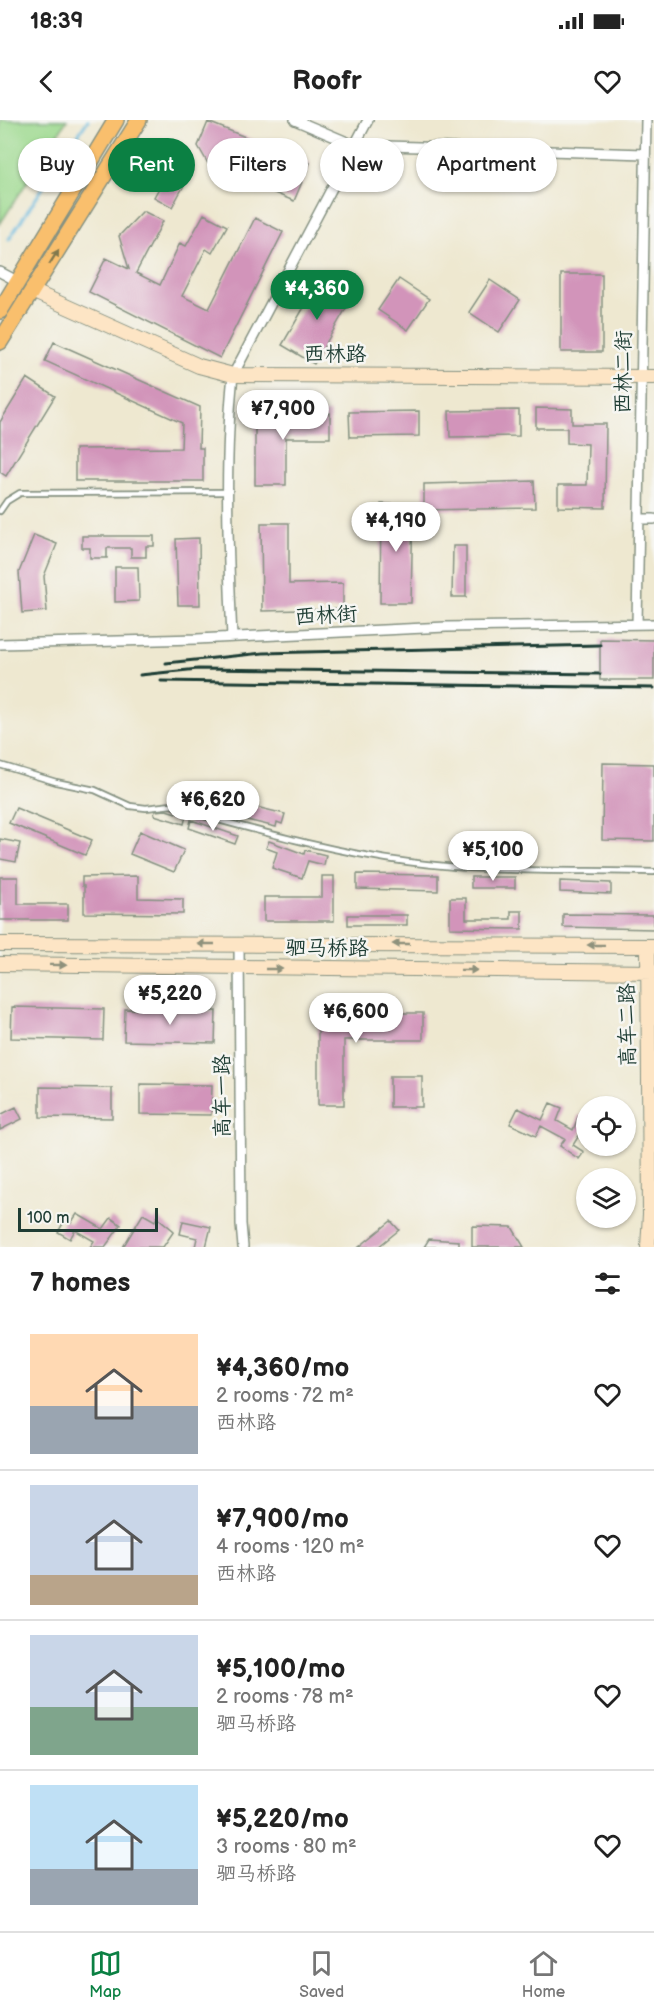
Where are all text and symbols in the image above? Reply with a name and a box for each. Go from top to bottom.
text: 18:39 [30,8,84,35]
icon: back [30,65,63,98]
text: Roofr [292,65,362,97]
icon: heart [591,65,624,98]
chip: Buy [18,138,96,192]
chip: Rent [108,138,195,192]
chip: Filters [207,138,308,192]
chip: New [320,138,404,192]
chip: Apartment [416,138,557,192]
one-way arrow [48,249,59,265]
pin: ¥4,360 [268,270,366,321]
text: ¥4,360 [285,277,349,301]
street label: 西林二街 [610,330,637,414]
street label: 西林路 [304,342,367,367]
pin: ¥7,900 [234,390,332,441]
text: ¥7,900 [251,397,315,421]
pin: ¥4,190 [347,502,445,553]
text: ¥4,190 [365,509,427,533]
street label: 西林街 [294,601,358,630]
pin: ¥6,620 [164,781,262,832]
text: ¥6,620 [180,788,246,812]
pin: ¥5,100 [444,831,542,882]
text: ¥5,100 [462,838,524,862]
street label: 驷马桥路 [285,936,369,961]
one-way arrow [196,939,215,949]
one-way arrow [391,939,410,949]
one-way arrow [586,940,605,950]
one-way arrow [49,961,68,970]
one-way arrow [265,964,284,974]
one-way arrow [460,965,479,975]
pin: ¥5,220 [121,975,219,1026]
text: ¥5,220 [138,982,202,1006]
street label: 高车二路 [614,983,641,1067]
pin: ¥6,600 [307,993,405,1044]
text: ¥6,600 [323,1000,389,1024]
street label: 高车一路 [210,1054,235,1138]
map controls [576,1096,636,1228]
button: locate [576,1096,636,1156]
button: layers [576,1168,636,1228]
scale bar [18,1205,158,1232]
text: 100 m [27,1209,70,1228]
icon: filters [591,1267,624,1300]
text: 7 homes [30,1268,130,1299]
text: ¥4,360/mo [216,1353,349,1384]
icon: home [78,1358,150,1430]
icon: heart [591,1378,624,1411]
text: 2 rooms · 72 m² [216,1384,354,1408]
text: 西林路 [216,1411,276,1435]
text: ¥7,900/mo [216,1504,349,1535]
icon: home [78,1509,150,1581]
icon: heart [591,1529,624,1562]
text: 4 rooms · 120 m² [216,1535,365,1559]
text: 西林路 [216,1562,276,1586]
text: ¥5,100/mo [216,1654,345,1685]
icon: home [78,1659,150,1731]
icon: heart [591,1679,624,1712]
text: 2 rooms · 78 m² [216,1685,354,1709]
text: 驷马桥路 [216,1712,296,1736]
text: ¥5,220/mo [216,1804,349,1835]
icon: home [78,1809,150,1881]
icon: heart [591,1829,624,1862]
text: 3 rooms · 80 m² [216,1835,357,1859]
text: 驷马桥路 [216,1862,296,1886]
tab: Map [89,1947,122,2002]
tab: Saved [299,1947,344,2002]
tab: Home [522,1947,565,2002]

